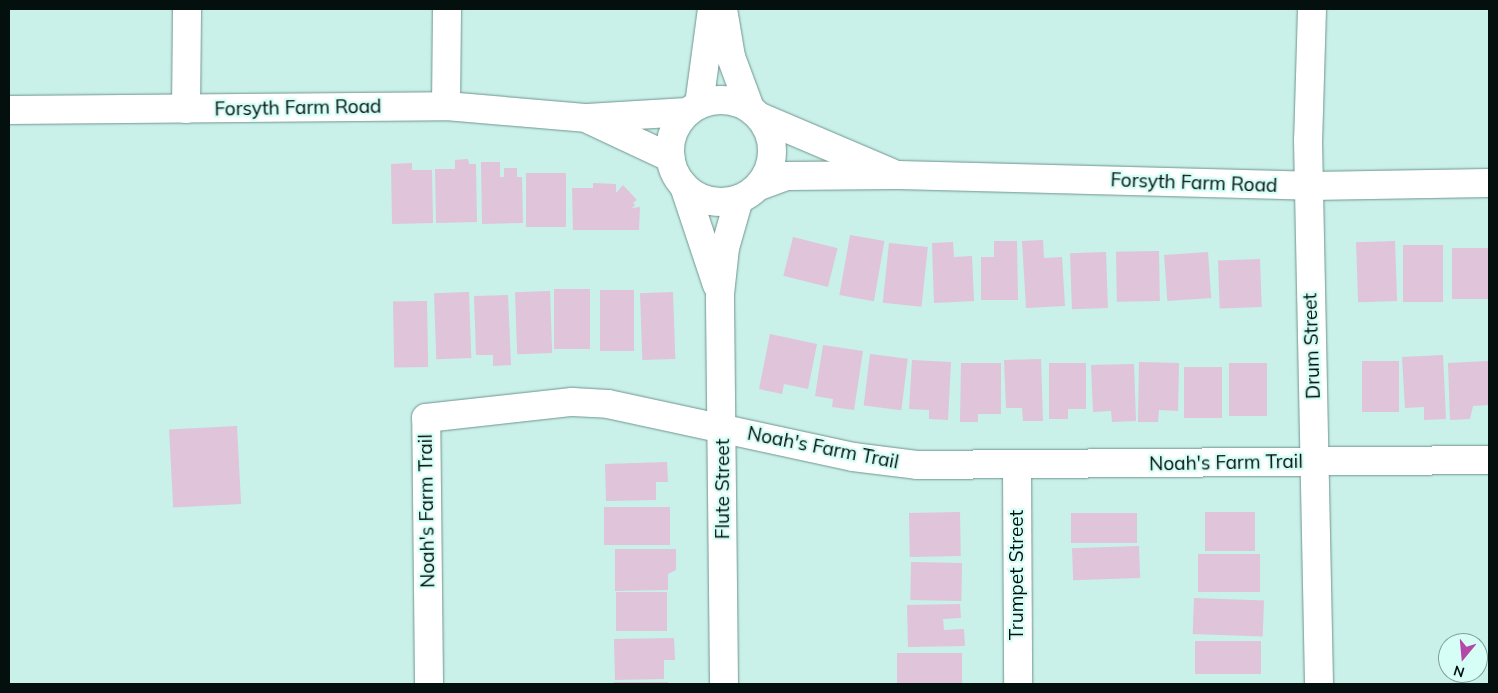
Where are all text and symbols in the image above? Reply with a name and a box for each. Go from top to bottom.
street label: Forsyth Farm Road [214,95,382,121]
street label: Forsyth Farm Road [1110,169,1278,197]
street label: Drum Street [1299,293,1325,399]
street label: Noah's Farm Trail [745,422,901,474]
street label: Noah's Farm Trail [414,434,440,588]
street label: Flute Street [712,439,734,539]
street label: Noah's Farm Trail [1149,450,1303,476]
street label: Trumpet Street [1006,510,1028,640]
north arrow [1438,633,1488,683]
text: N [1451,661,1467,682]

